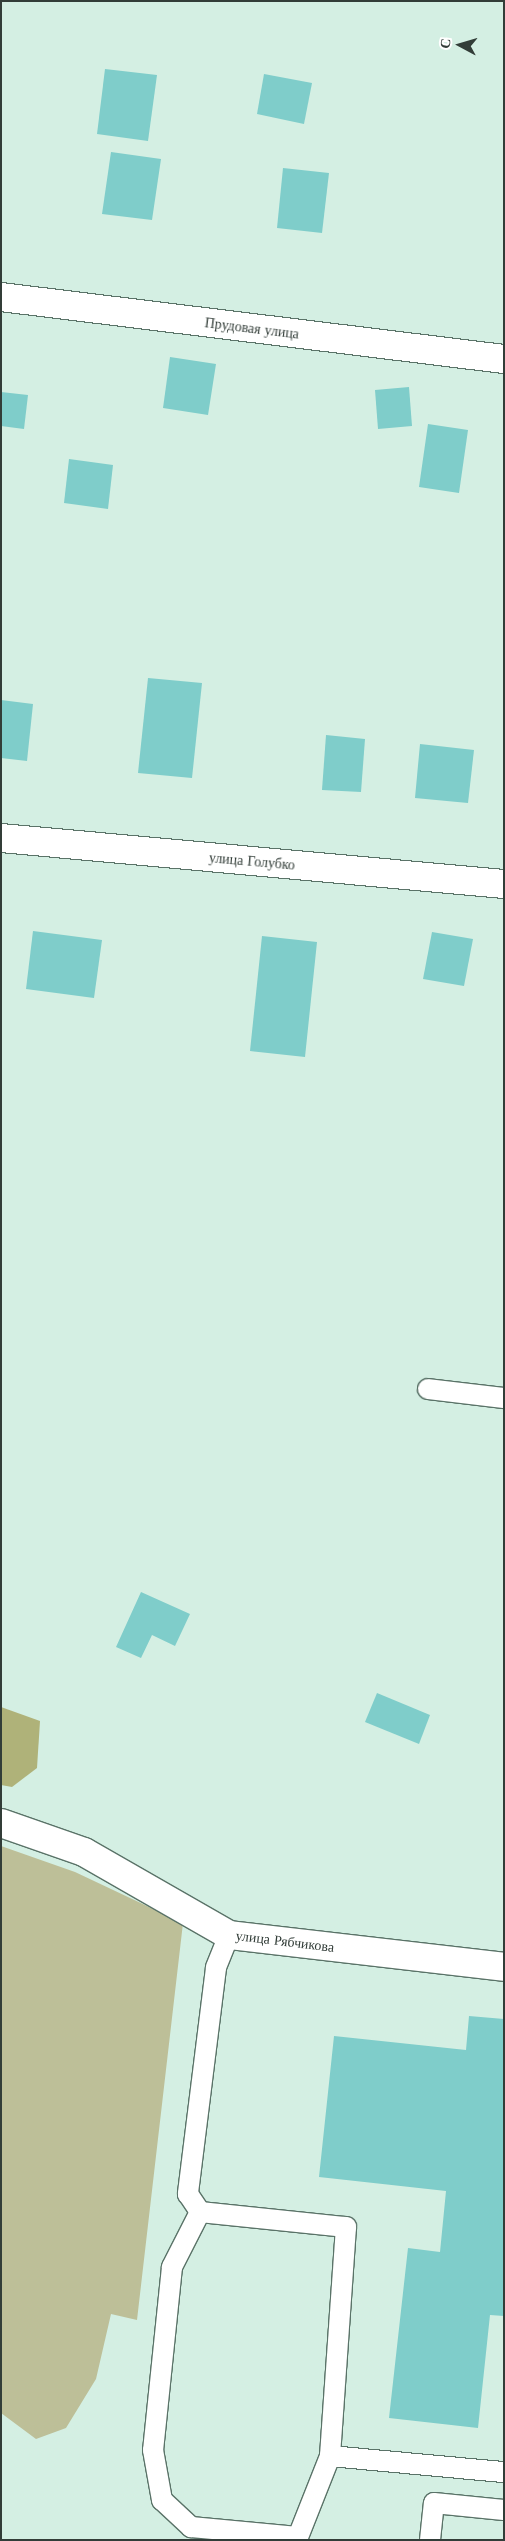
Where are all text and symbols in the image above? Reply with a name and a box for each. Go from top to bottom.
north arrow [435,20,485,70]
text: С [436,37,455,49]
street label: Прудовая улица [204,314,300,342]
street label: улица Голубко [208,849,296,873]
street label: улица Рябчикова [235,1927,335,1955]

